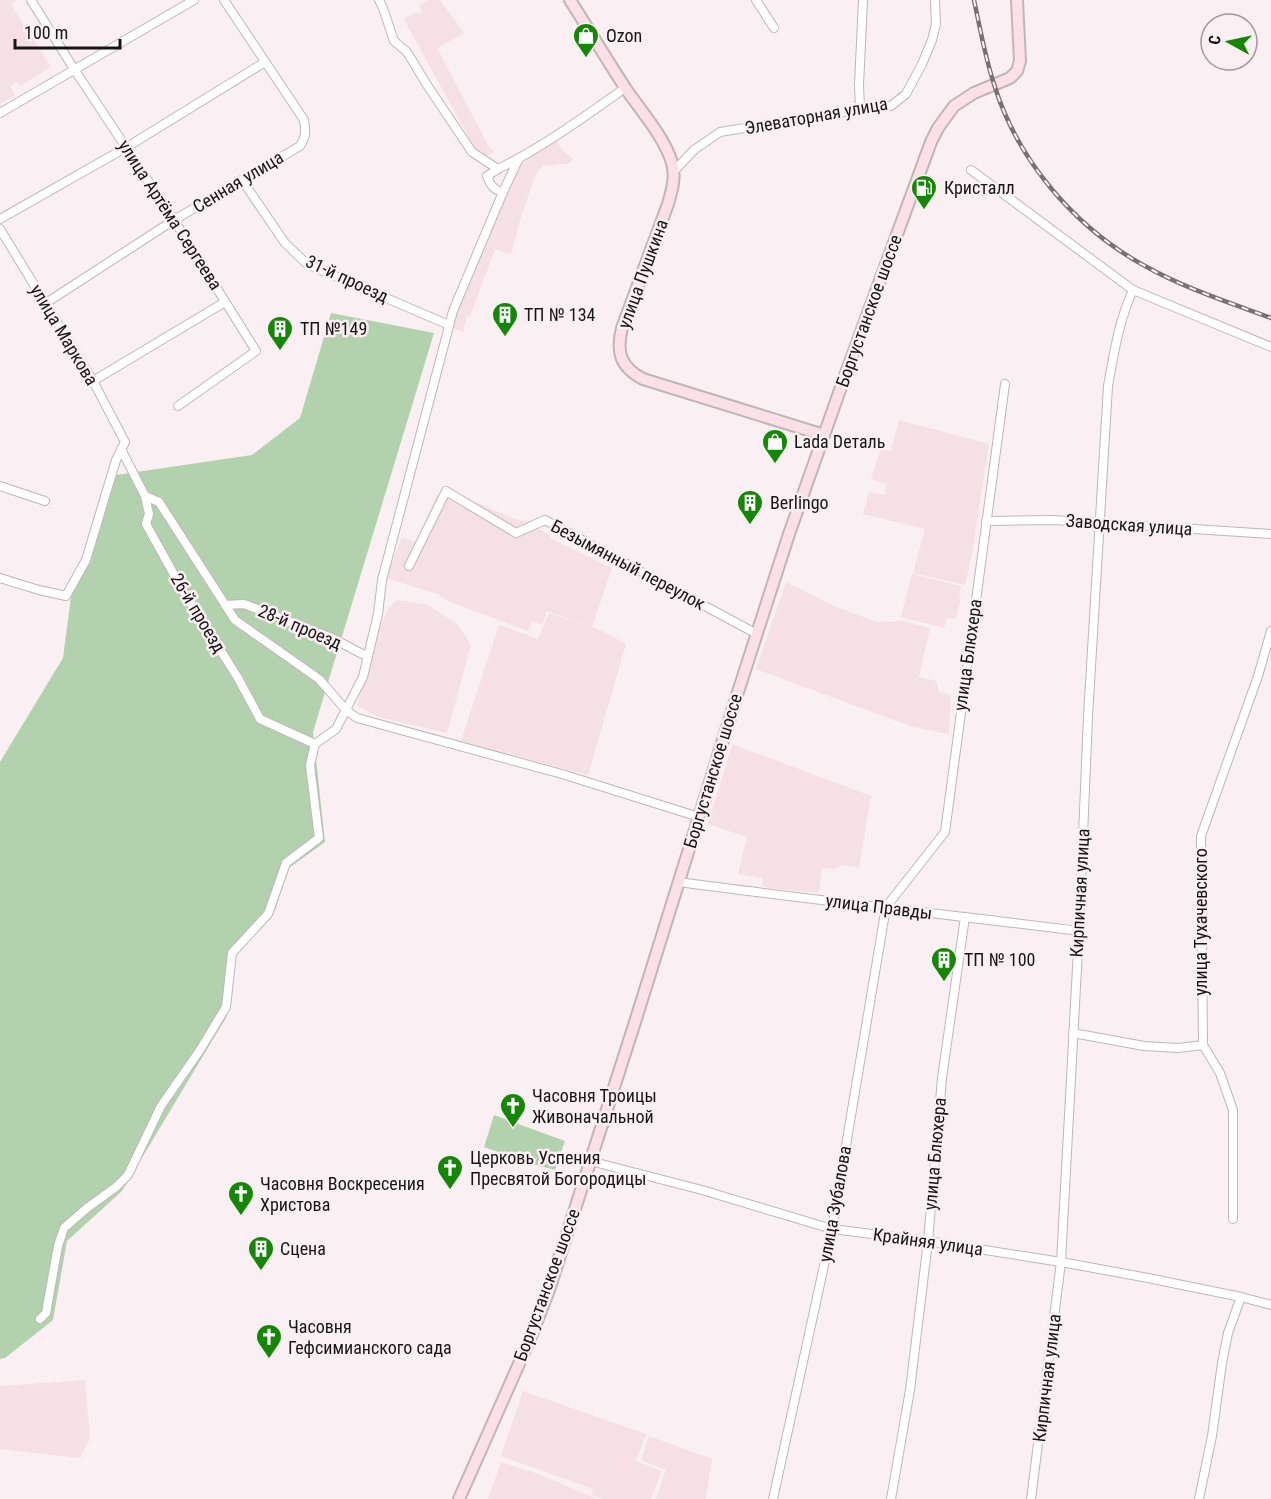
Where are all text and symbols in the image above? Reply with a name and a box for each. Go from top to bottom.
scale bar [15,12,120,50]
north arrow [1199,12,1259,72]
shop icon: Ozon [571,21,601,59]
text: 100 m [24,22,68,43]
place label: Ozon [606,25,642,46]
text: С [1205,34,1225,46]
street label: Элеваторная улица [743,93,889,138]
street label: улица Артёма Сергеева [114,136,227,294]
street label: Сенная улица [189,146,287,217]
fuel station icon: Кристалл [909,173,939,211]
place label: Кристалл [944,177,1015,198]
street label: улица Пушкина [613,216,672,331]
street label: Боргустанское шоссе [831,232,906,390]
street label: 31-й проезд [303,250,392,307]
street label: улица Маркова [26,280,103,389]
building icon: ТП № 134 [490,300,520,338]
place label: ТП № 134 [524,304,596,325]
building icon: ТП №149 [265,314,295,352]
place label: ТП №149 [300,318,367,339]
shop icon: Lada Dеталь [760,427,790,465]
place label: Lada Dеталь [794,431,885,452]
building icon: Berlingo [735,488,765,526]
place label: Berlingo [770,492,829,513]
street label: Заводская улица [1065,510,1193,539]
street label: Безымянный переулок [548,515,709,614]
street label: 26-й проезд [167,569,230,656]
street label: улица Блюхера [949,598,986,712]
street label: 28-й проезд [255,600,345,654]
street label: Боргустанское шоссе [679,691,746,851]
street label: Кирпичная улица [1066,828,1093,958]
street label: улица Тухачевского [1190,848,1211,996]
street label: улица Правды [825,890,934,923]
building icon: ТП № 100 [929,945,959,983]
place label: ТП № 100 [964,949,1035,970]
place label: Часовня Троицы Живоначальной [532,1085,657,1127]
church icon: Часовня Троицы Живоначальной [498,1091,528,1129]
street label: улица Блюхера [919,1097,950,1211]
street label: улица Зубалова [814,1144,855,1264]
place label: Церковь Успения Пресвятой Богородицы [470,1147,646,1189]
church icon: Церковь Успения Пресвятой Богородицы [435,1153,465,1191]
place label: Часовня Воскресения Христова [260,1173,425,1215]
church icon: Часовня Воскресения Христова [226,1179,256,1217]
street label: Боргустанское шоссе [509,1206,584,1364]
street label: Крайняя улица [872,1223,984,1260]
building icon: Сцена [246,1234,276,1272]
place label: Сцена [280,1238,326,1259]
street label: Кирпичная улица [1028,1313,1065,1443]
place label: Часовня Гефсимианского сада [288,1316,452,1358]
church icon: Часовня Гефсимианского сада [254,1322,284,1360]

